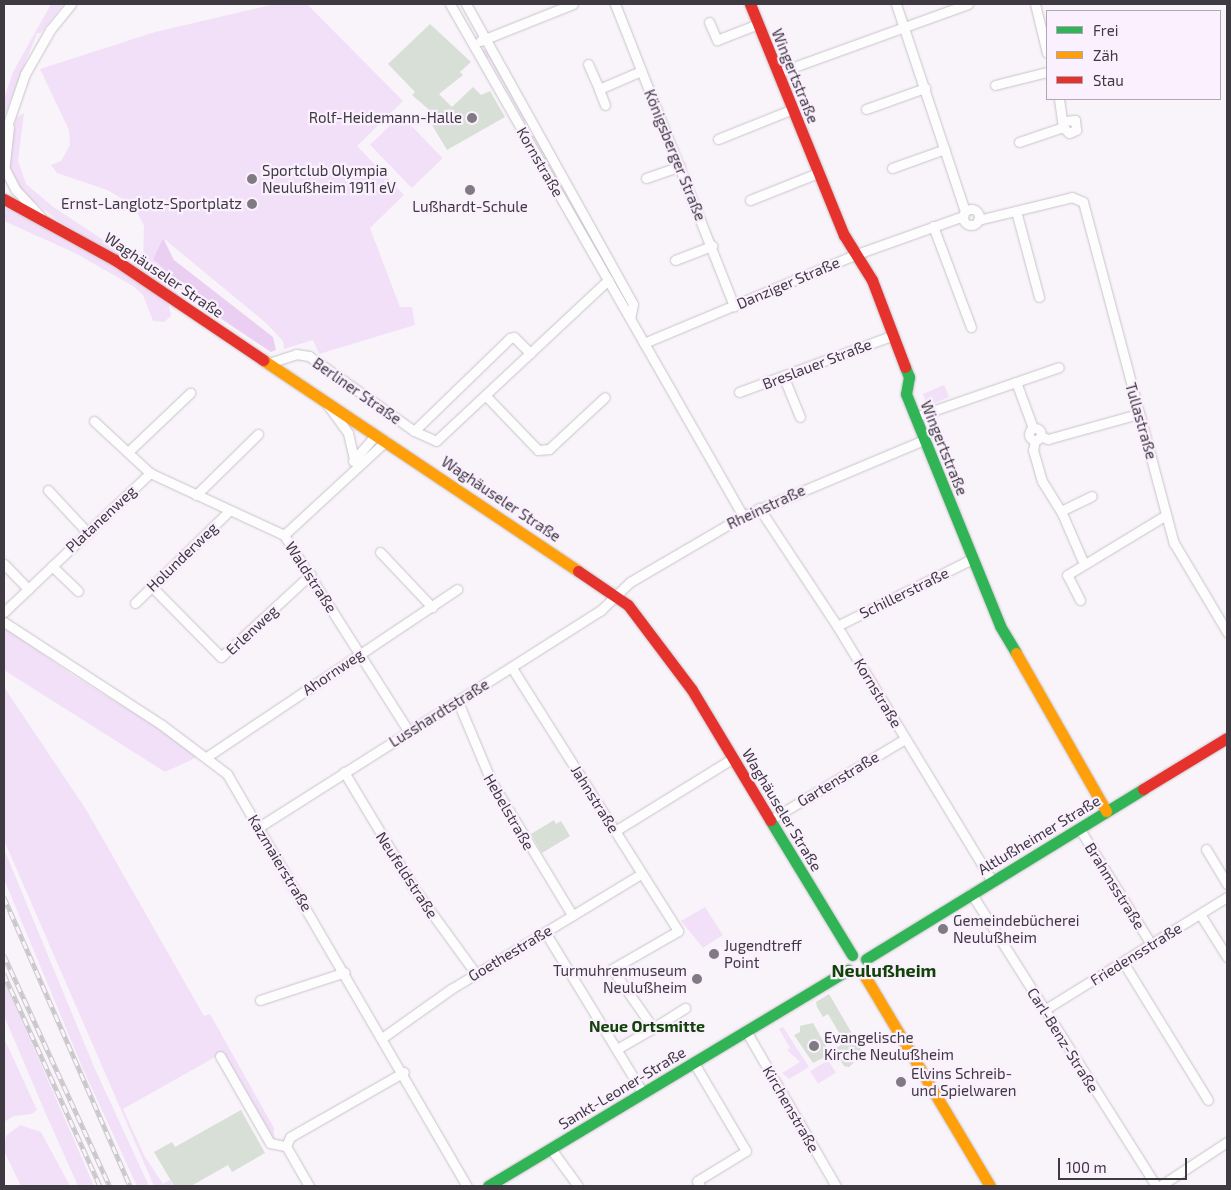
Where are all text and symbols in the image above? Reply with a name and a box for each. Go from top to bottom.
legend [1046,10,1221,100]
text: Frei [1093,21,1118,39]
street label: Wingertstraße [768,26,822,126]
text: Zäh [1093,46,1118,64]
text: Stau [1093,71,1124,89]
street label: Königsberger Straße [640,87,710,223]
place label: Rolf-Heidemann-Halle [309,109,462,127]
marker: Rolf-Heidemann-Halle [466,112,478,124]
street label: Kornstraße [513,124,567,200]
place label: Sportclub Olympia Neulußheim 1911 eV [262,161,396,196]
marker: Sportclub Olympia Neulußheim 1911 eV [246,173,258,185]
marker: Lußhardt-Schule [464,184,476,196]
place label: Ernst-Langlotz-Sportplatz [61,195,242,213]
marker: Ernst-Langlotz-Sportplatz [246,198,258,210]
place label: Lußhardt-Schule [412,198,528,216]
street label: Waghäuseler Straße [101,228,227,322]
street label: Danziger Straße [734,253,842,313]
street label: Breslauer Straße [760,335,874,393]
street label: Berliner Straße [309,354,405,428]
street label: Tullastraße [1121,381,1161,461]
street label: Wingertstraße [917,398,971,498]
street label: Waghäuseler Straße [438,452,564,546]
street label: Rheinstraße [724,481,808,533]
street label: Platanenweg [62,482,140,556]
street label: Holunderweg [143,519,221,595]
street label: Waldstraße [281,538,341,616]
street label: Schillerstraße [856,564,952,622]
street label: Erlenweg [222,601,282,659]
street label: Ahornweg [299,645,367,699]
street label: Kornstraße [850,655,906,731]
street label: Lusshardtstraße [386,675,492,751]
street label: Waghäuseler Straße [738,745,826,875]
street label: Gartenstraße [794,748,882,810]
street label: Jahnstraße [567,762,623,836]
street label: Hebelstraße [480,771,538,853]
street label: Altlußheimer Straße [974,791,1104,879]
street label: Kazmaierstraße [244,811,316,915]
street label: Neufeldstraße [372,828,442,922]
street label: Brahmsstraße [1081,839,1149,933]
place label: Gemeindebücherei Neulußheim [953,911,1080,946]
street label: Friedensstraße [1087,919,1185,989]
street label: Goethestraße [465,921,555,985]
marker: Gemeindebücherei Neulußheim [937,923,949,935]
place label: Jugendtreff Point [724,936,802,971]
marker: Jugendtreff Point [708,948,720,960]
district label: Neulußheim [832,959,936,981]
place label: Turmuhrenmuseum Neulußheim [553,961,687,996]
marker: Turmuhrenmuseum Neulußheim [691,973,703,985]
street label: Carl-Benz-Straße [1024,984,1102,1096]
district label: Neue Ortsmitte [589,1016,705,1036]
place label: Evangelische Kirche Neulußheim [824,1028,954,1063]
marker: Evangelische Kirche Neulußheim [808,1040,820,1052]
street label: Sankt-Leoner-Straße [555,1043,689,1133]
street label: Kirchenstraße [759,1063,823,1155]
place label: Elvins Schreib- und Spielwaren [911,1064,1016,1099]
marker: Elvins Schreib- und Spielwaren [895,1076,907,1088]
scale bar [1061,1148,1190,1180]
text: 100 m [1066,1158,1107,1176]

